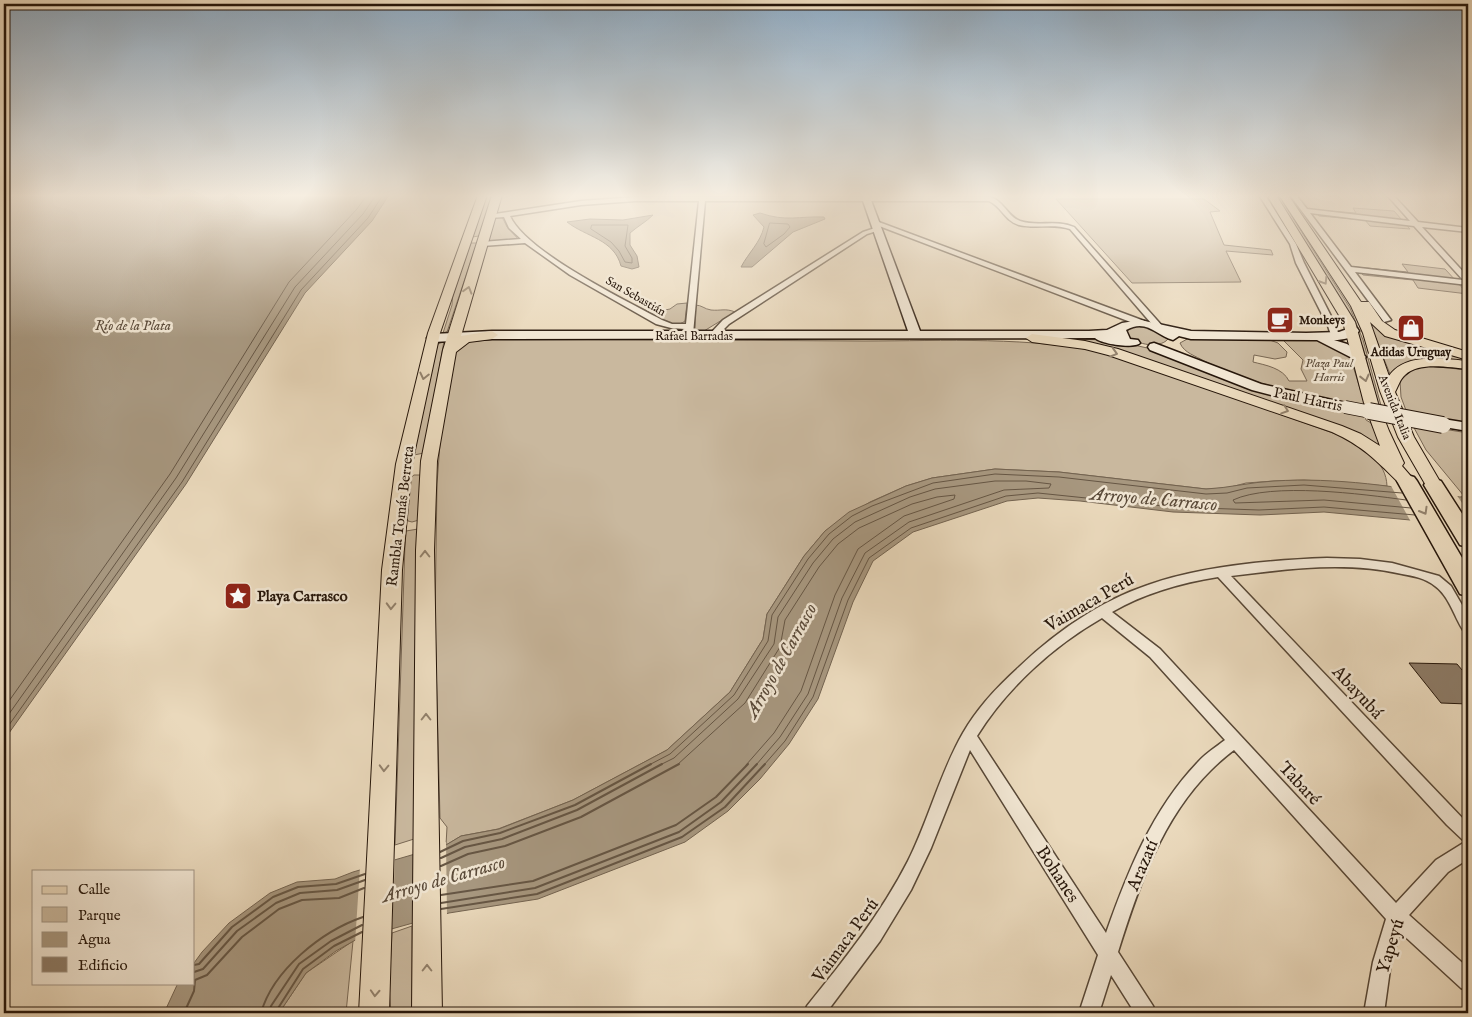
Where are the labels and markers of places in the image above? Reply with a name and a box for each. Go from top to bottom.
cafe icon: Monkeys [1265,305,1295,335]
place label: Monkeys [1299,313,1346,329]
shop icon: Adidas Uruguay [1396,313,1426,343]
place label: Adidas Uruguay [1370,345,1452,361]
place icon: Playa Carrasco [223,581,253,611]
place label: Playa Carrasco [257,587,348,606]

